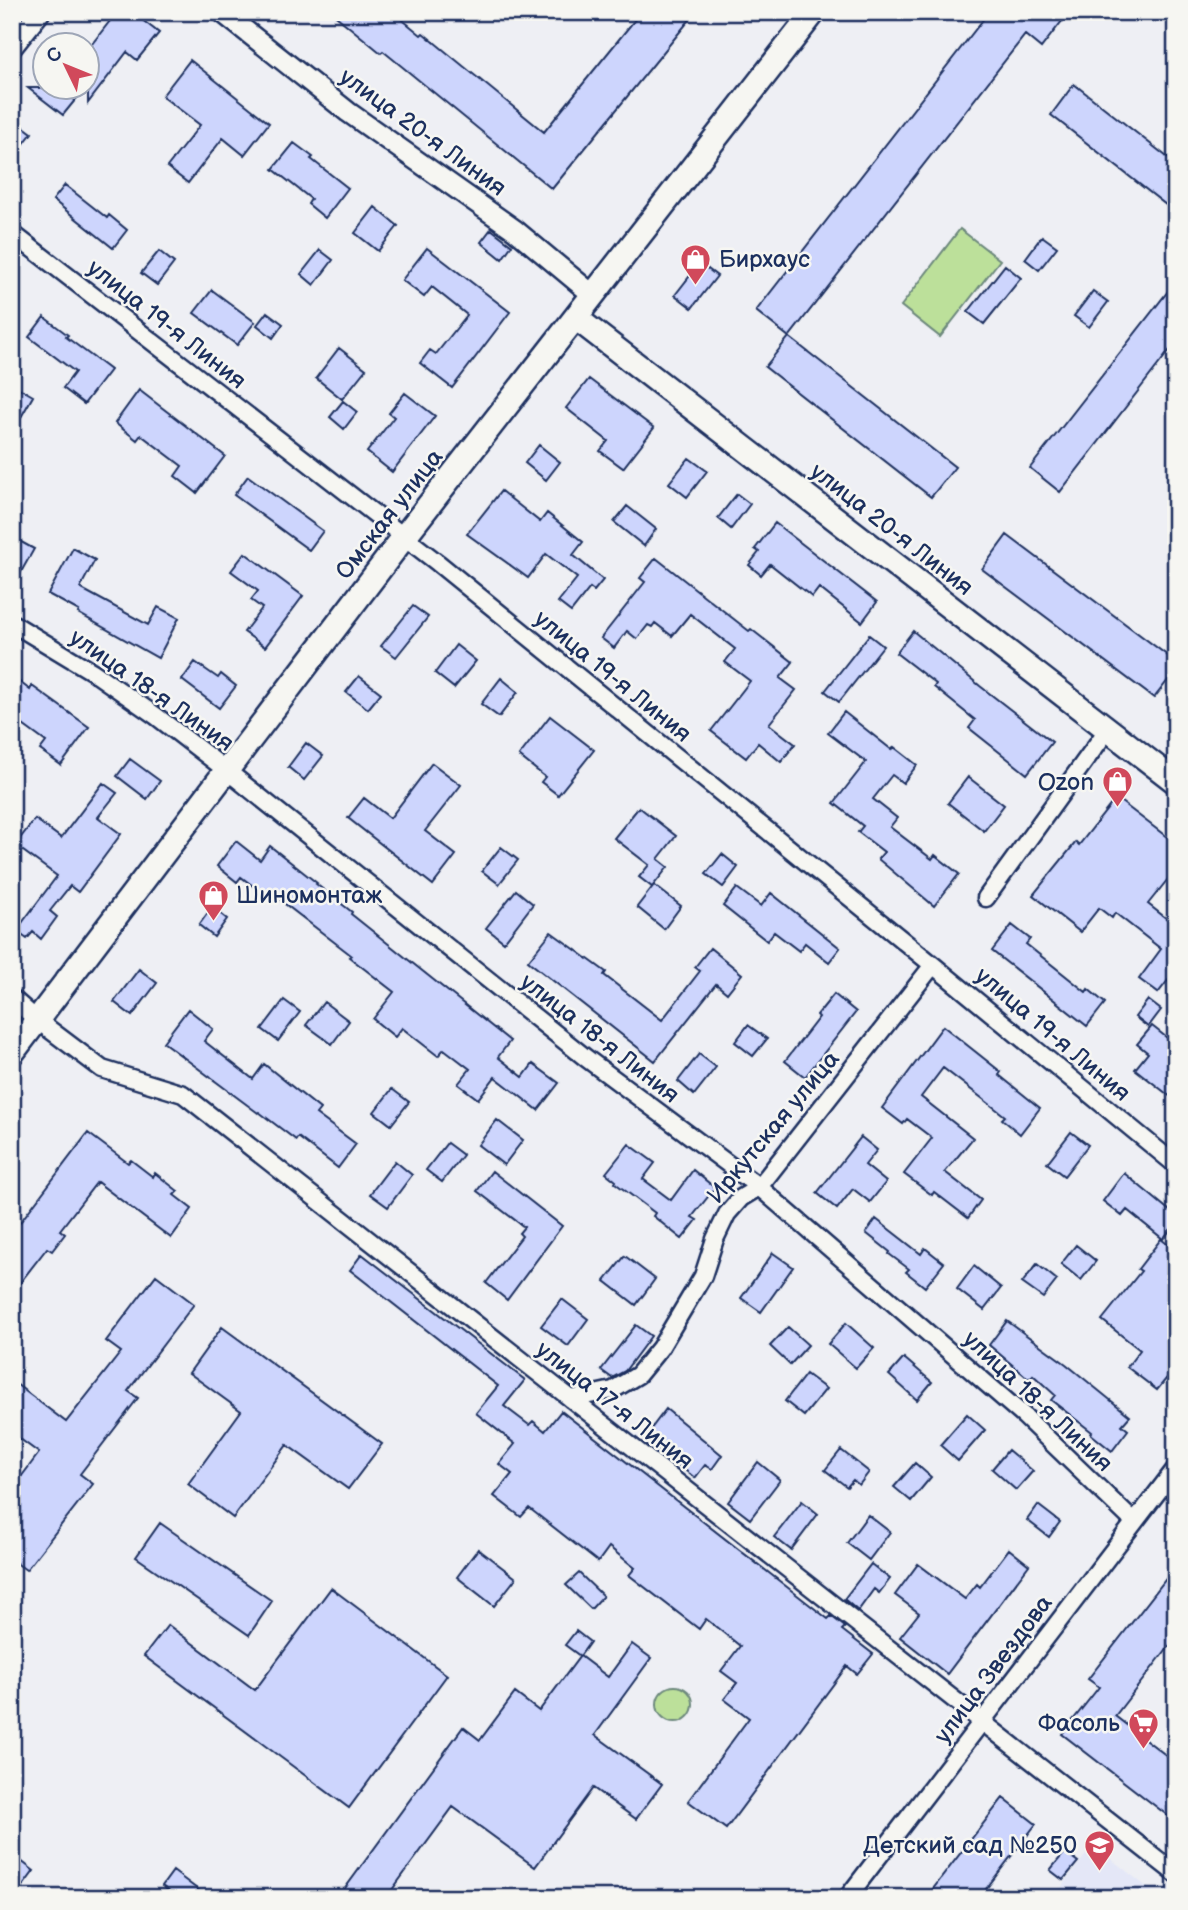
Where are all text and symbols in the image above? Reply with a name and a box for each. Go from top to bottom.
north arrow [32,32,102,102]
text: С [42,43,68,68]
street label: улица 20-я Линия [334,62,512,203]
shop icon: Бирхаус [679,242,713,286]
place label: Бирхаус [719,245,810,274]
street label: улица 19-я Линия [81,253,252,395]
street label: Омская улица [329,443,449,585]
street label: улица 20-я Линия [804,457,979,602]
street label: улица 19-я Линия [528,604,697,749]
street label: улица 18-я Линия [64,623,239,758]
shop icon: Ozon [1100,765,1134,809]
place label: Ozon [1038,768,1094,797]
shop icon: Шиномонтаж [196,878,230,922]
place label: Шиномонтаж [236,881,383,910]
street label: улица 19-я Линия [969,961,1136,1108]
street label: улица 18-я Линия [514,967,685,1109]
street label: Иркутская улица [701,1045,846,1210]
street label: улица 18-я Линия [957,1325,1118,1478]
street label: улица 17-я Линия [530,1335,699,1476]
street label: улица Звездова [928,1589,1059,1749]
supermarket icon: Фасоль [1126,1706,1160,1750]
place label: Фасоль [1038,1709,1120,1738]
school or university icon: Детский сад №250 [1083,1828,1117,1872]
place label: Детский сад №250 [863,1831,1077,1860]

